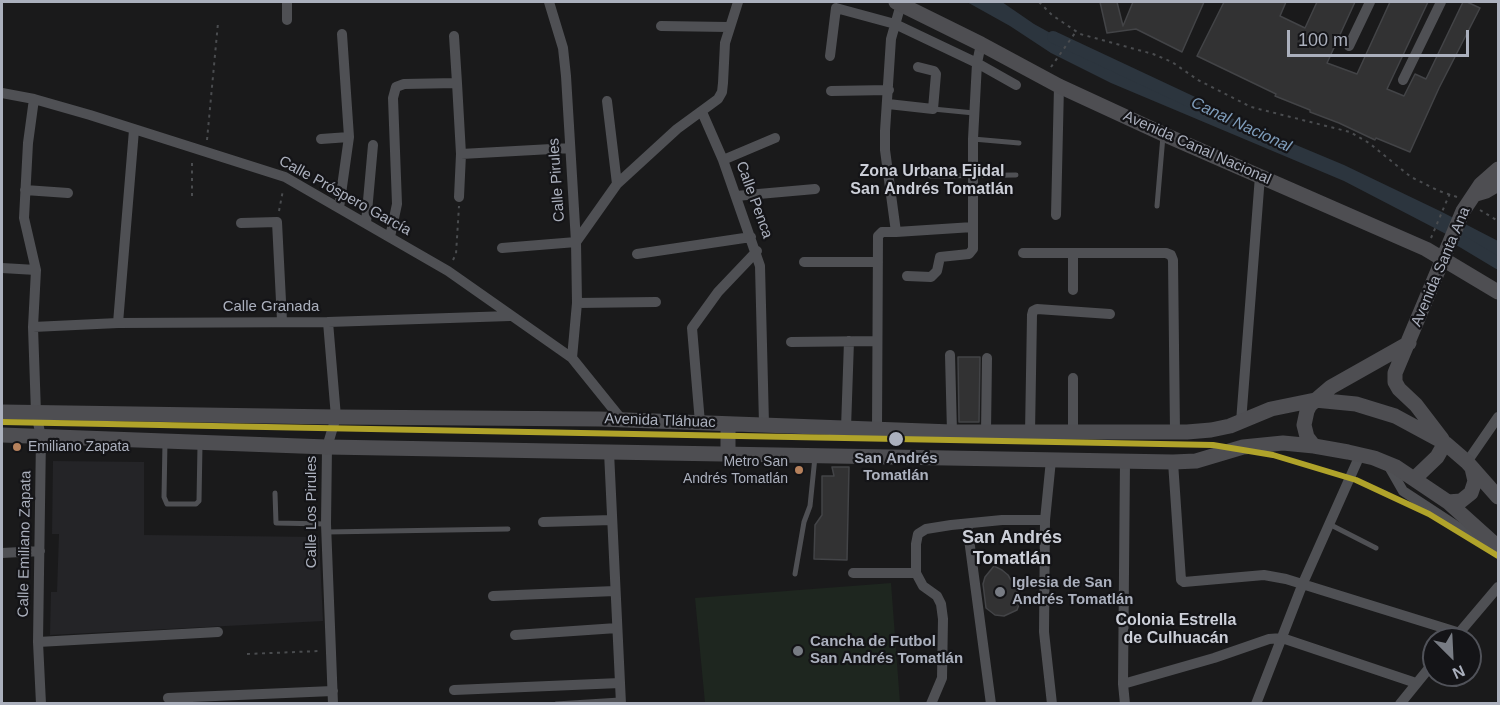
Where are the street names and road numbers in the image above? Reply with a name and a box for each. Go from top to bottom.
street label: Avenida Canal Nacional [1120,107,1274,189]
street label: Calle Pirules [545,137,569,223]
street label: Calle Próspero García [276,152,414,240]
street label: Calle Penca [732,159,776,241]
street label: Avenida Santa Ana [1408,204,1474,330]
street label: Calle Granada [223,298,319,316]
street label: Avenida Tláhuac [604,410,716,432]
street label: Calle Los Pirules [303,456,321,568]
street label: Calle Emiliano Zapata [15,470,35,618]

